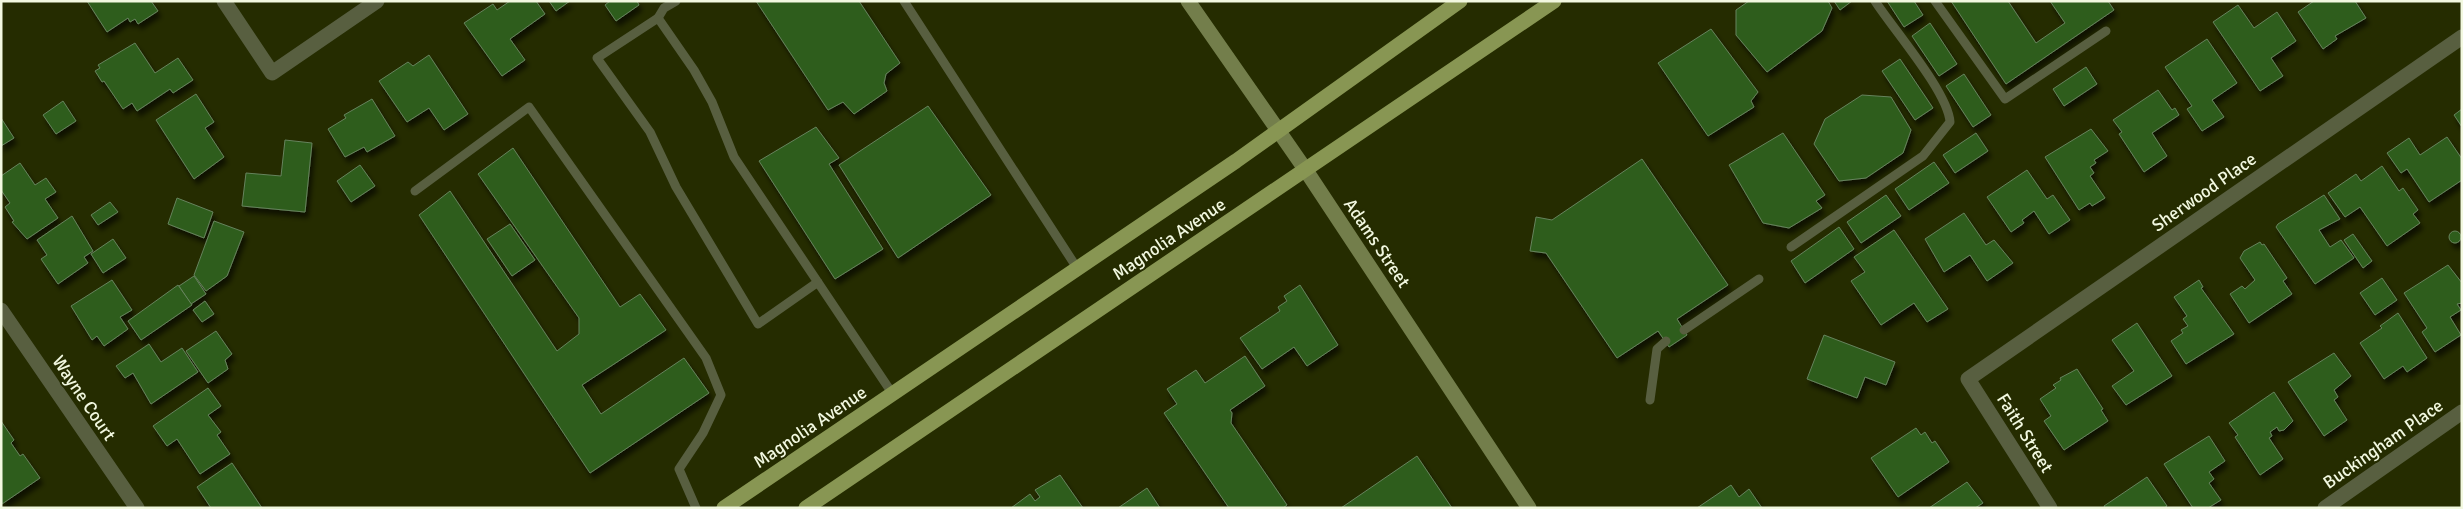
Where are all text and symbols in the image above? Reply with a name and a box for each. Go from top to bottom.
street label: Sherwood Place [2147,148,2261,236]
street label: Magnolia Avenue [1108,193,1230,285]
street label: Adams Street [1339,194,1415,292]
street label: Wayne Court [47,351,121,445]
street label: Magnolia Avenue [749,381,871,473]
street label: Faith Street [1992,389,2058,477]
street label: Buckingham Place [2319,394,2447,494]

